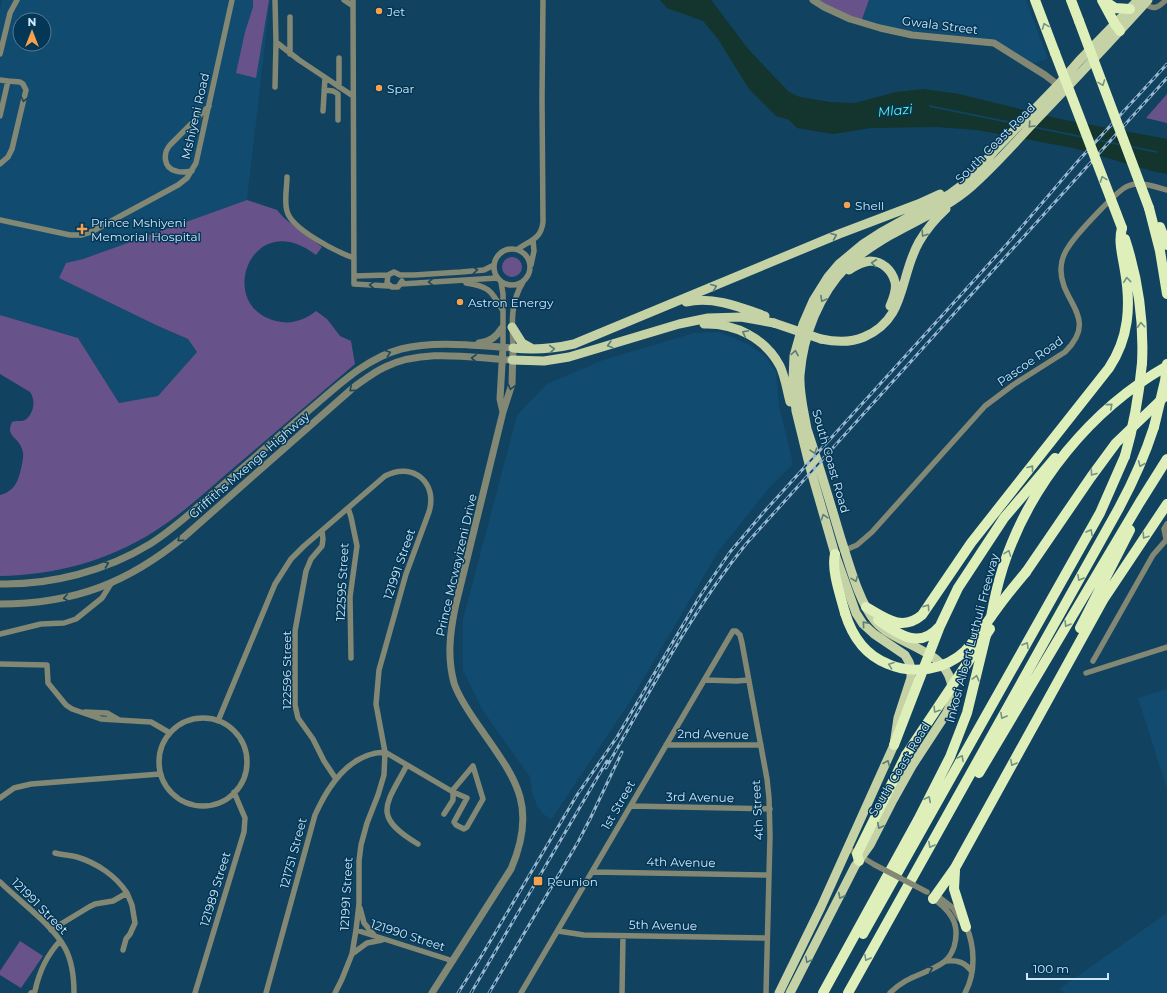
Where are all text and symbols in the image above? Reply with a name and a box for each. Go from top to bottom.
place label: Jet [386,4,405,19]
marker: Jet [374,6,384,16]
north arrow [12,12,52,52]
street label: Gwala Street [901,13,979,37]
text: N [28,15,36,29]
one-way arrow [1041,23,1049,30]
street label: Mshiyeni Road [178,71,212,161]
one-way arrow [1097,80,1105,87]
place label: Spar [387,81,415,96]
marker: Spar [374,83,384,93]
one-way arrow [20,96,28,102]
water label: Mlazi [877,100,914,120]
street label: South Coast Road [952,100,1038,186]
one-way arrow [1028,120,1036,128]
one-way arrow [1100,175,1108,182]
place label: Shell [855,198,884,213]
marker: Shell [842,200,852,210]
place label: Prince Mshiyeni Memorial Hospital [91,215,201,244]
marker: Prince Mshiyeni Memorial Hospital [76,223,88,235]
one-way arrow [921,230,929,237]
one-way arrow [831,233,838,241]
one-way arrow [871,259,877,268]
one-way arrow [472,266,478,275]
one-way arrow [1122,277,1131,283]
one-way arrow [428,278,434,287]
one-way arrow [369,281,375,289]
one-way arrow [711,283,718,291]
place label: Astron Energy [468,295,554,310]
one-way arrow [821,295,828,302]
marker: Astron Energy [455,297,465,307]
one-way arrow [1137,322,1146,328]
one-way arrow [742,330,750,338]
street label: Pascoe Road [994,333,1066,389]
one-way arrow [607,340,614,349]
one-way arrow [549,344,555,353]
one-way arrow [385,350,392,358]
one-way arrow [790,350,799,357]
one-way arrow [471,353,477,362]
one-way arrow [507,383,516,390]
one-way arrow [349,385,357,392]
one-way arrow [1105,404,1112,411]
street label: South Coast Road [809,407,853,515]
street label: Griffiths Mxenge Highway [186,408,313,522]
one-way arrow [809,448,818,455]
one-way arrow [1137,460,1145,467]
one-way arrow [1026,465,1033,472]
one-way arrow [1091,469,1098,476]
street label: Prince Mcwayizeni Drive [432,492,480,638]
one-way arrow [820,513,829,520]
street label: 121991 Street [380,527,418,601]
one-way arrow [1085,528,1092,536]
one-way arrow [1143,532,1150,539]
one-way arrow [178,535,185,542]
street label: 122595 Street [332,542,352,621]
one-way arrow [1004,549,1012,556]
street label: Inkosi Albert Luthuli Freeway [942,551,1002,724]
one-way arrow [103,561,110,569]
one-way arrow [1077,574,1084,581]
one-way arrow [850,576,858,583]
one-way arrow [63,593,69,601]
one-way arrow [922,605,929,612]
one-way arrow [1065,620,1072,627]
one-way arrow [862,622,869,629]
street label: 122596 Street [279,630,294,709]
one-way arrow [1021,642,1028,649]
one-way arrow [888,662,895,670]
one-way arrow [971,675,980,682]
one-way arrow [934,705,941,712]
one-way arrow [1000,712,1007,719]
street label: South Coast Road [865,719,933,819]
street label: 2nd Avenue [677,726,749,742]
one-way arrow [957,755,964,762]
one-way arrow [1010,759,1017,766]
one-way arrow [882,760,890,767]
street label: 1st Street [598,778,638,832]
street label: 4th Street [748,779,766,841]
street label: 3rd Avenue [666,789,734,805]
one-way arrow [924,796,931,803]
street label: 121751 Street [276,816,310,890]
one-way arrow [877,821,884,829]
one-way arrow [929,841,936,848]
street label: 121989 Street [197,850,233,928]
street label: 4th Avenue [646,854,716,870]
street label: 121991 Street [337,857,355,931]
place label: Reunion [547,874,598,889]
street label: 121991 Street [9,875,72,938]
marker: Reunion [532,875,544,887]
one-way arrow [838,892,845,899]
street label: 121990 Street [369,916,447,954]
street label: 5th Avenue [629,917,697,933]
one-way arrow [865,954,872,961]
scale bar [1027,955,1108,981]
one-way arrow [805,956,812,964]
text: 100 m [1033,961,1069,976]
one-way arrow [925,966,933,974]

